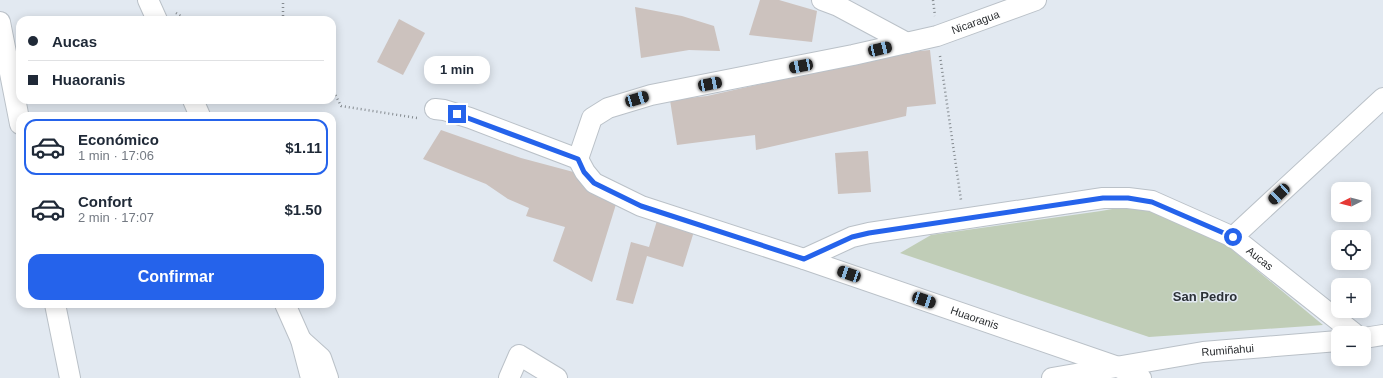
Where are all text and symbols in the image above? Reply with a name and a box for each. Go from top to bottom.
street label: Nicaragua [950,8,1002,36]
text: Aucas [52,33,97,50]
car [867,40,893,58]
callout: 1 min [424,56,490,84]
car [788,58,814,74]
text: 1 min [440,62,474,77]
text: Huaoranis [52,71,125,88]
car [697,76,723,92]
car [624,90,650,108]
route end [448,105,466,123]
icon: car [30,129,66,165]
text: Económico [78,131,159,148]
text: $1.11 [285,139,322,156]
text: 1 min · 17:06 [78,148,154,163]
car [1266,181,1292,207]
north arrow [1331,182,1371,222]
map controls [1331,182,1371,366]
icon: car [30,191,66,227]
text: Confort [78,193,132,210]
text: $1.50 [284,201,322,218]
text: 2 min · 17:07 [78,210,154,225]
route start [1224,228,1242,246]
button: locate [1331,230,1371,270]
street label: Aucas [1244,244,1276,273]
button: Confirmar [28,254,324,300]
car [836,264,862,284]
button: + [1331,278,1371,318]
district label: San Pedro [1173,289,1237,304]
car [911,290,937,310]
street label: Huaoranis [949,304,1001,332]
button: − [1331,326,1371,366]
street label: Rumiñahui [1201,342,1254,358]

